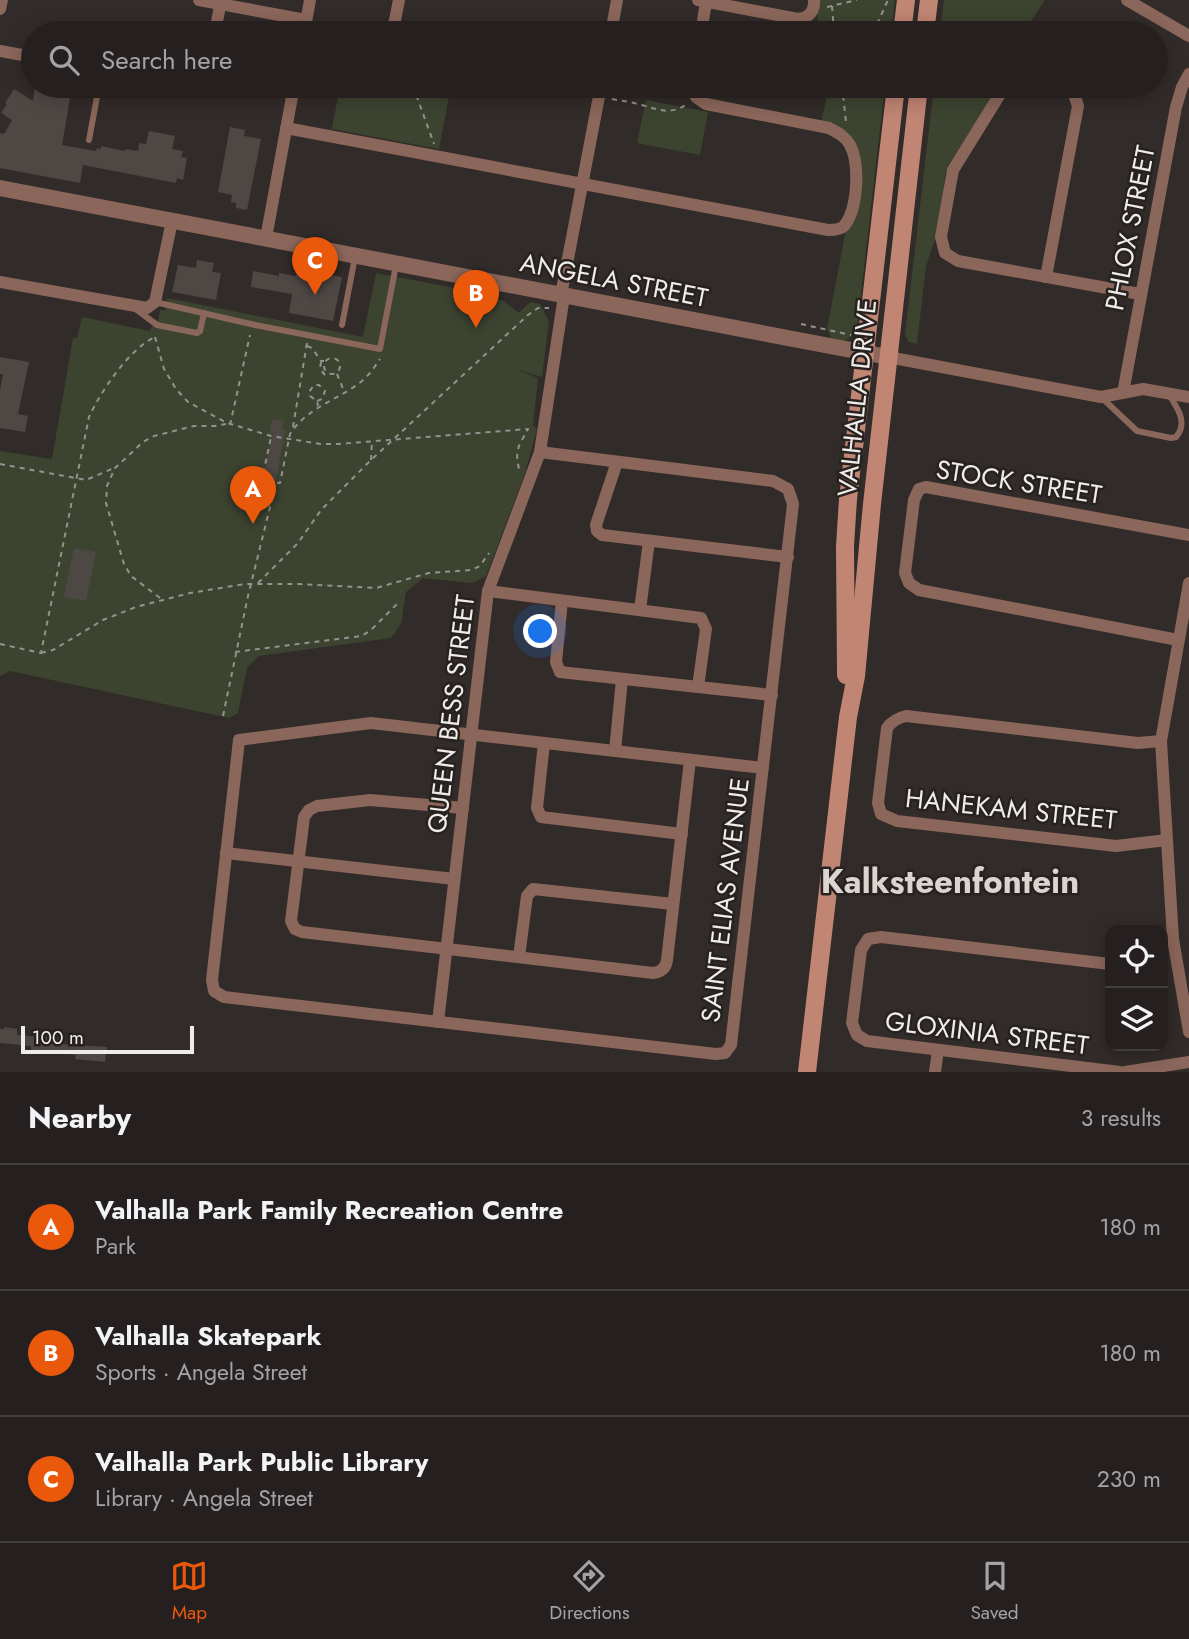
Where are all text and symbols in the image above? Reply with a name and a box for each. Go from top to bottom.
search box [21,21,1168,98]
icon: search [45,41,83,79]
text: Search here [101,41,233,79]
street label: PHLOX STREET [1095,142,1165,314]
pin: C [292,237,338,295]
street label: ANGELA STREET [517,243,711,317]
pin: B [453,270,499,328]
street label: VALHALLA DRIVE [828,297,886,499]
street label: STOCK STREET [933,450,1105,514]
pin: A [230,466,276,524]
street label: QUEEN BESS STREET [418,593,484,835]
your location [523,614,557,648]
street label: SAINT ELIAS AVENUE [691,776,759,1024]
street label: HANEKAM STREET [903,779,1119,839]
district label: Kalksteenfontein [821,858,1079,905]
map controls [1105,925,1168,1051]
button: locate [1105,925,1168,988]
button: layers [1105,988,1168,1051]
street label: GLOXINIA STREET [883,1002,1091,1064]
scale bar [21,1023,194,1055]
text: 100 m [32,1024,84,1051]
text: Nearby [28,1096,131,1139]
text: 3 results [1081,1101,1161,1135]
text: Valhalla Park Family Recreation Centre [95,1191,563,1229]
text: A [43,1210,59,1244]
text: 180 m [1099,1210,1161,1244]
text: Park [95,1229,136,1263]
text: Valhalla Skatepark [95,1317,321,1355]
text: B [43,1336,59,1370]
text: 180 m [1099,1336,1161,1370]
text: Sports · Angela Street [95,1355,307,1389]
text: Valhalla Park Public Library [95,1443,428,1481]
text: C [43,1462,59,1496]
text: 230 m [1097,1462,1161,1496]
text: Library · Angela Street [95,1481,313,1515]
tab: Map [170,1557,208,1626]
tab: Directions [549,1557,630,1626]
tab: Saved [970,1557,1019,1626]

